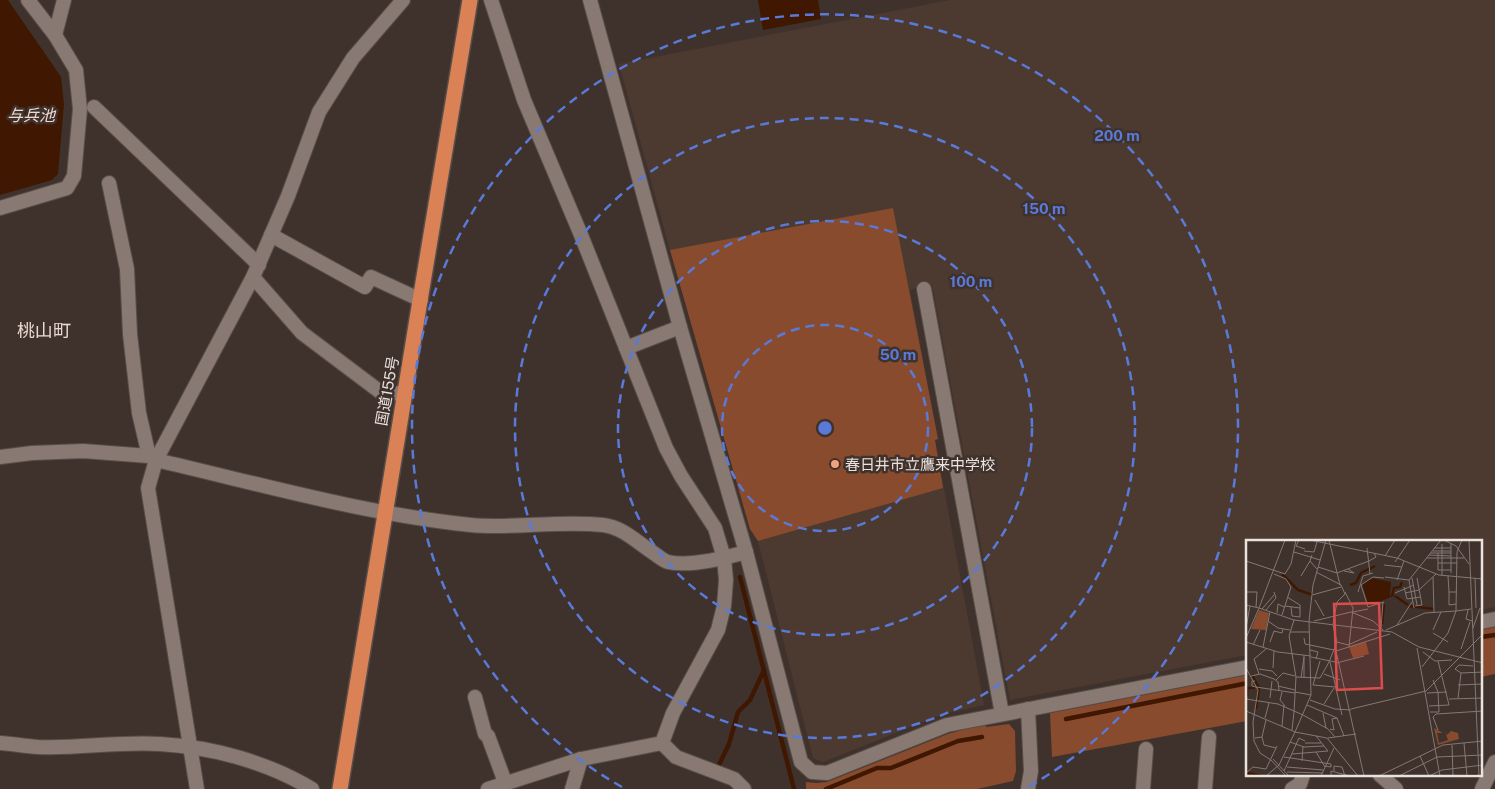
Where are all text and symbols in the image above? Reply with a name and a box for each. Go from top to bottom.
water label: 与兵池 [7,106,57,125]
text: 200 m [1094,127,1140,144]
text: 150 m [1022,200,1066,217]
text: 100 m [950,273,992,290]
district label: 桃山町 [17,320,71,341]
text: 50 m [880,346,916,363]
street label: 国道155号 [373,355,401,427]
centre of rings [816,419,834,437]
place label: 春日井市立鷹来中学校 [845,456,995,473]
marker: 春日井市立鷹来中学校 [829,458,841,470]
inset map [1246,540,1482,776]

